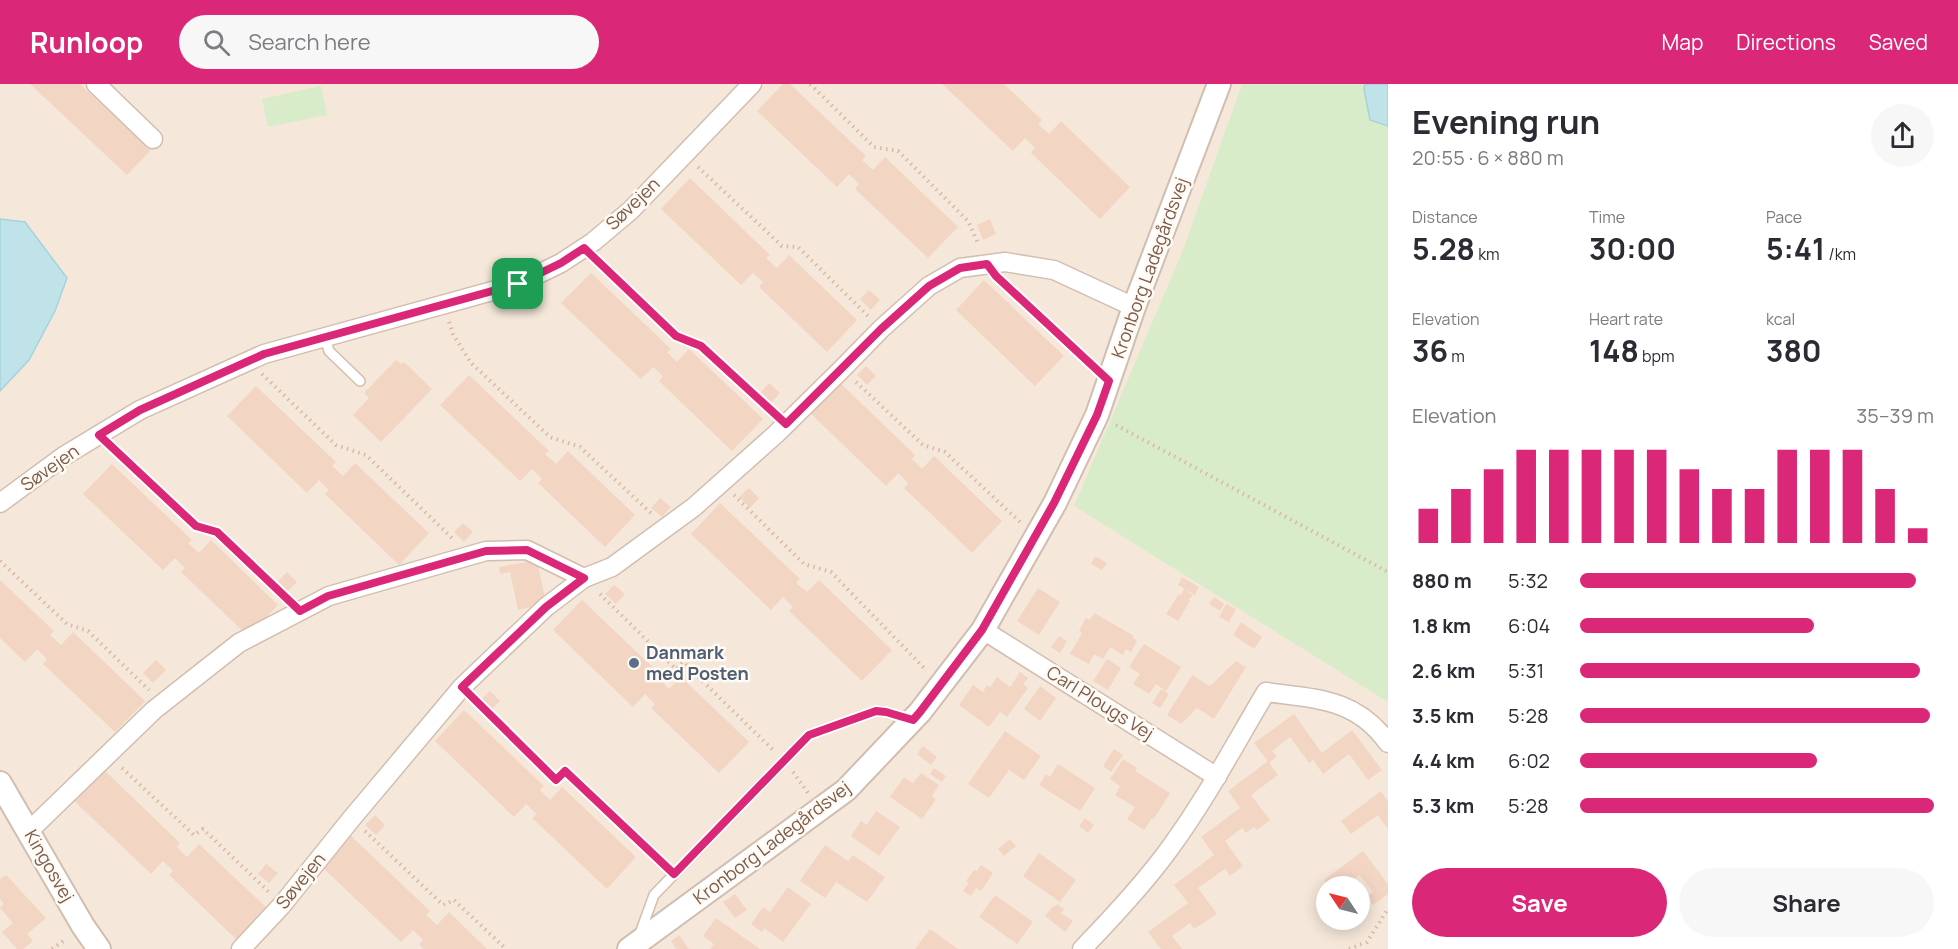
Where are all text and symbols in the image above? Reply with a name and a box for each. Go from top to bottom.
search box [179,15,599,69]
text: Runloop [30,23,143,61]
icon: search [200,26,233,59]
text: Search here [248,27,371,57]
text: Map [1662,28,1703,56]
text: Directions [1736,28,1836,56]
text: Saved [1869,28,1928,56]
text: Evening run [1412,99,1600,144]
button: share [1871,104,1934,167]
text: 20:55 · 6 × 880 m [1412,144,1564,171]
street label: Søvejen [600,172,664,235]
street label: Kronborg Ladegårdsvej [1105,174,1193,361]
text: Distance [1412,206,1478,228]
text: Time [1589,206,1625,228]
text: Pace [1766,206,1802,228]
text: 5.28 [1412,228,1475,269]
text: 30:00 [1589,228,1676,269]
text: 5:41 [1766,228,1825,269]
text: km [1475,243,1500,265]
text: /km [1825,243,1856,265]
pin [492,258,543,309]
icon: arrive [501,267,534,300]
text: Elevation [1412,308,1480,330]
text: Heart rate [1589,308,1663,330]
text: kcal [1766,308,1795,330]
text: 36 [1412,330,1448,371]
text: 148 [1589,330,1639,371]
text: 380 [1766,330,1822,371]
text: m [1448,345,1465,367]
text: bpm [1639,345,1675,367]
text: Elevation [1412,402,1496,429]
text: 35–39 m [1856,402,1934,429]
street label: Søvejen [15,438,83,496]
text: 880 m [1412,567,1472,594]
text: 5:32 [1508,567,1548,594]
text: 1.8 km [1412,612,1471,639]
text: 6:04 [1508,612,1550,639]
place label: Danmark med Posten [646,640,749,685]
marker: Danmark med Posten [627,656,641,670]
text: 2.6 km [1412,657,1475,684]
text: 5:31 [1508,657,1544,684]
street label: Carl Plougs Vej [1042,660,1159,745]
text: 3.5 km [1412,702,1474,729]
text: 5:28 [1508,702,1549,729]
text: 4.4 km [1412,747,1475,774]
text: 6:02 [1508,747,1550,774]
street label: Kronborg Ladegårdsvej [688,775,855,909]
text: 5.3 km [1412,792,1474,819]
text: 5:28 [1508,792,1549,819]
street label: Kingosvej [20,825,80,906]
street label: Søvejen [270,847,330,914]
button: Save [1412,868,1667,937]
button: Share [1679,868,1934,937]
north arrow [1316,876,1370,930]
map controls [1316,876,1370,930]

